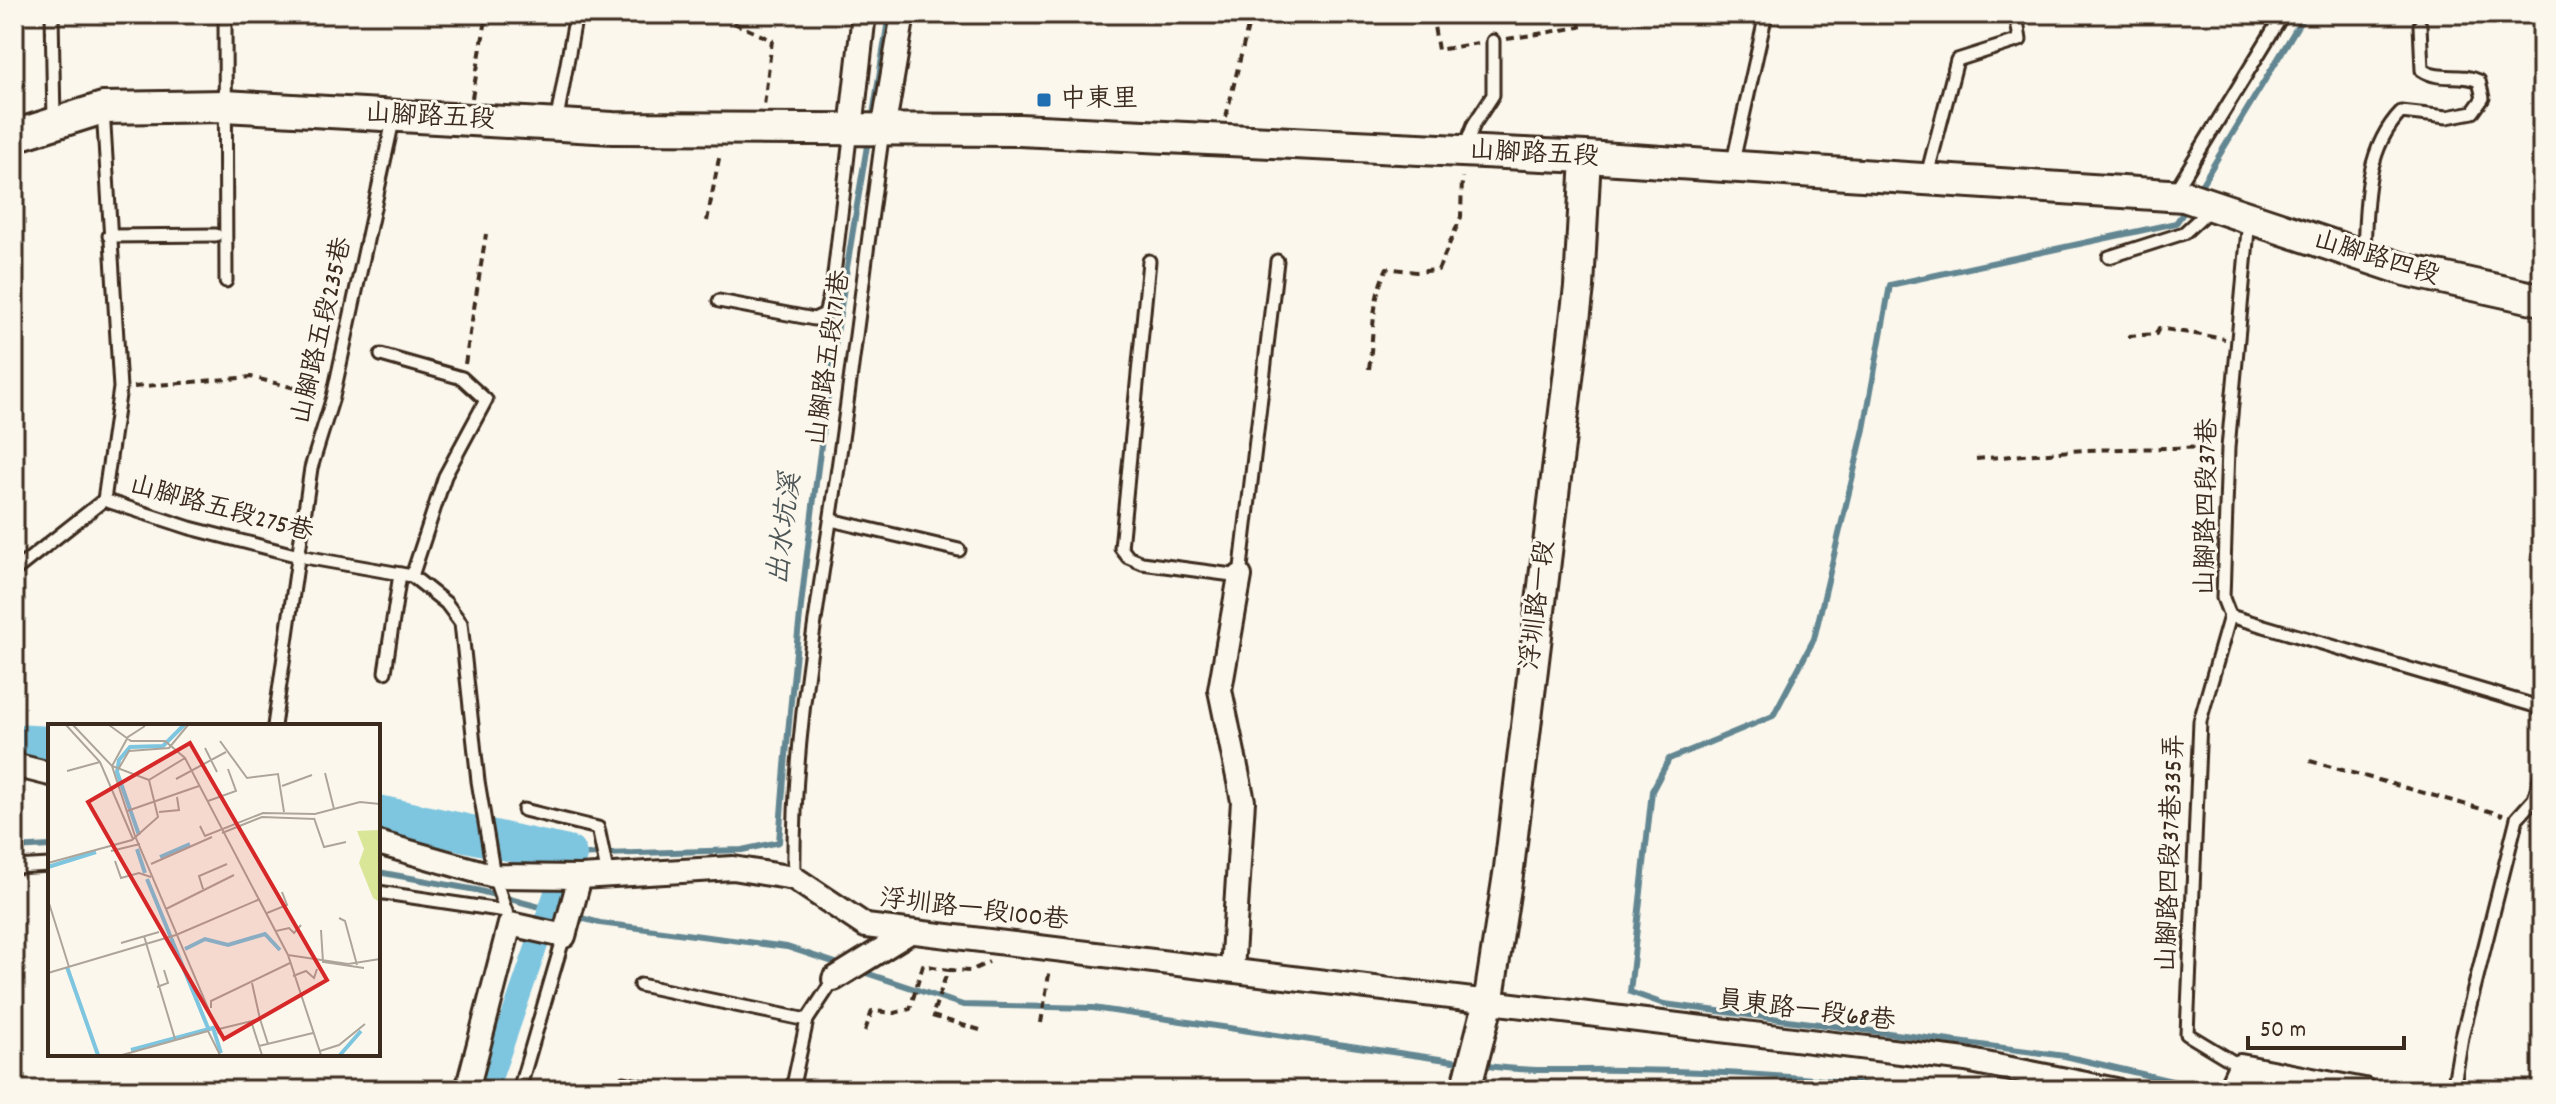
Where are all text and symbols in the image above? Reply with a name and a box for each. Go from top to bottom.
place label: 中東里 [1060,82,1138,119]
marker: 中東里 [1035,91,1053,109]
street label: 山腳路五段 [364,96,496,140]
street label: 山腳路五段 [1468,133,1600,177]
street label: 山腳路四段 [2308,222,2444,296]
street label: 山腳路五段235巷 [283,234,363,428]
street label: 山腳路五段171巷 [799,268,861,448]
street label: 山腳路四段37巷 [2188,418,2228,596]
street label: 山腳路五段275巷 [125,468,317,552]
water label: 出水坑溪 [760,469,814,587]
street label: 浮圳路一段 [1513,538,1565,672]
inset map [48,724,380,1056]
street label: 山腳路四段37巷335弄 [2149,733,2195,973]
street label: 浮圳路一段100巷 [877,881,1071,941]
street label: 員東路一段68巷 [1715,983,1897,1041]
scale bar [2248,1000,2404,1050]
text: 50 m [2260,1014,2306,1048]

